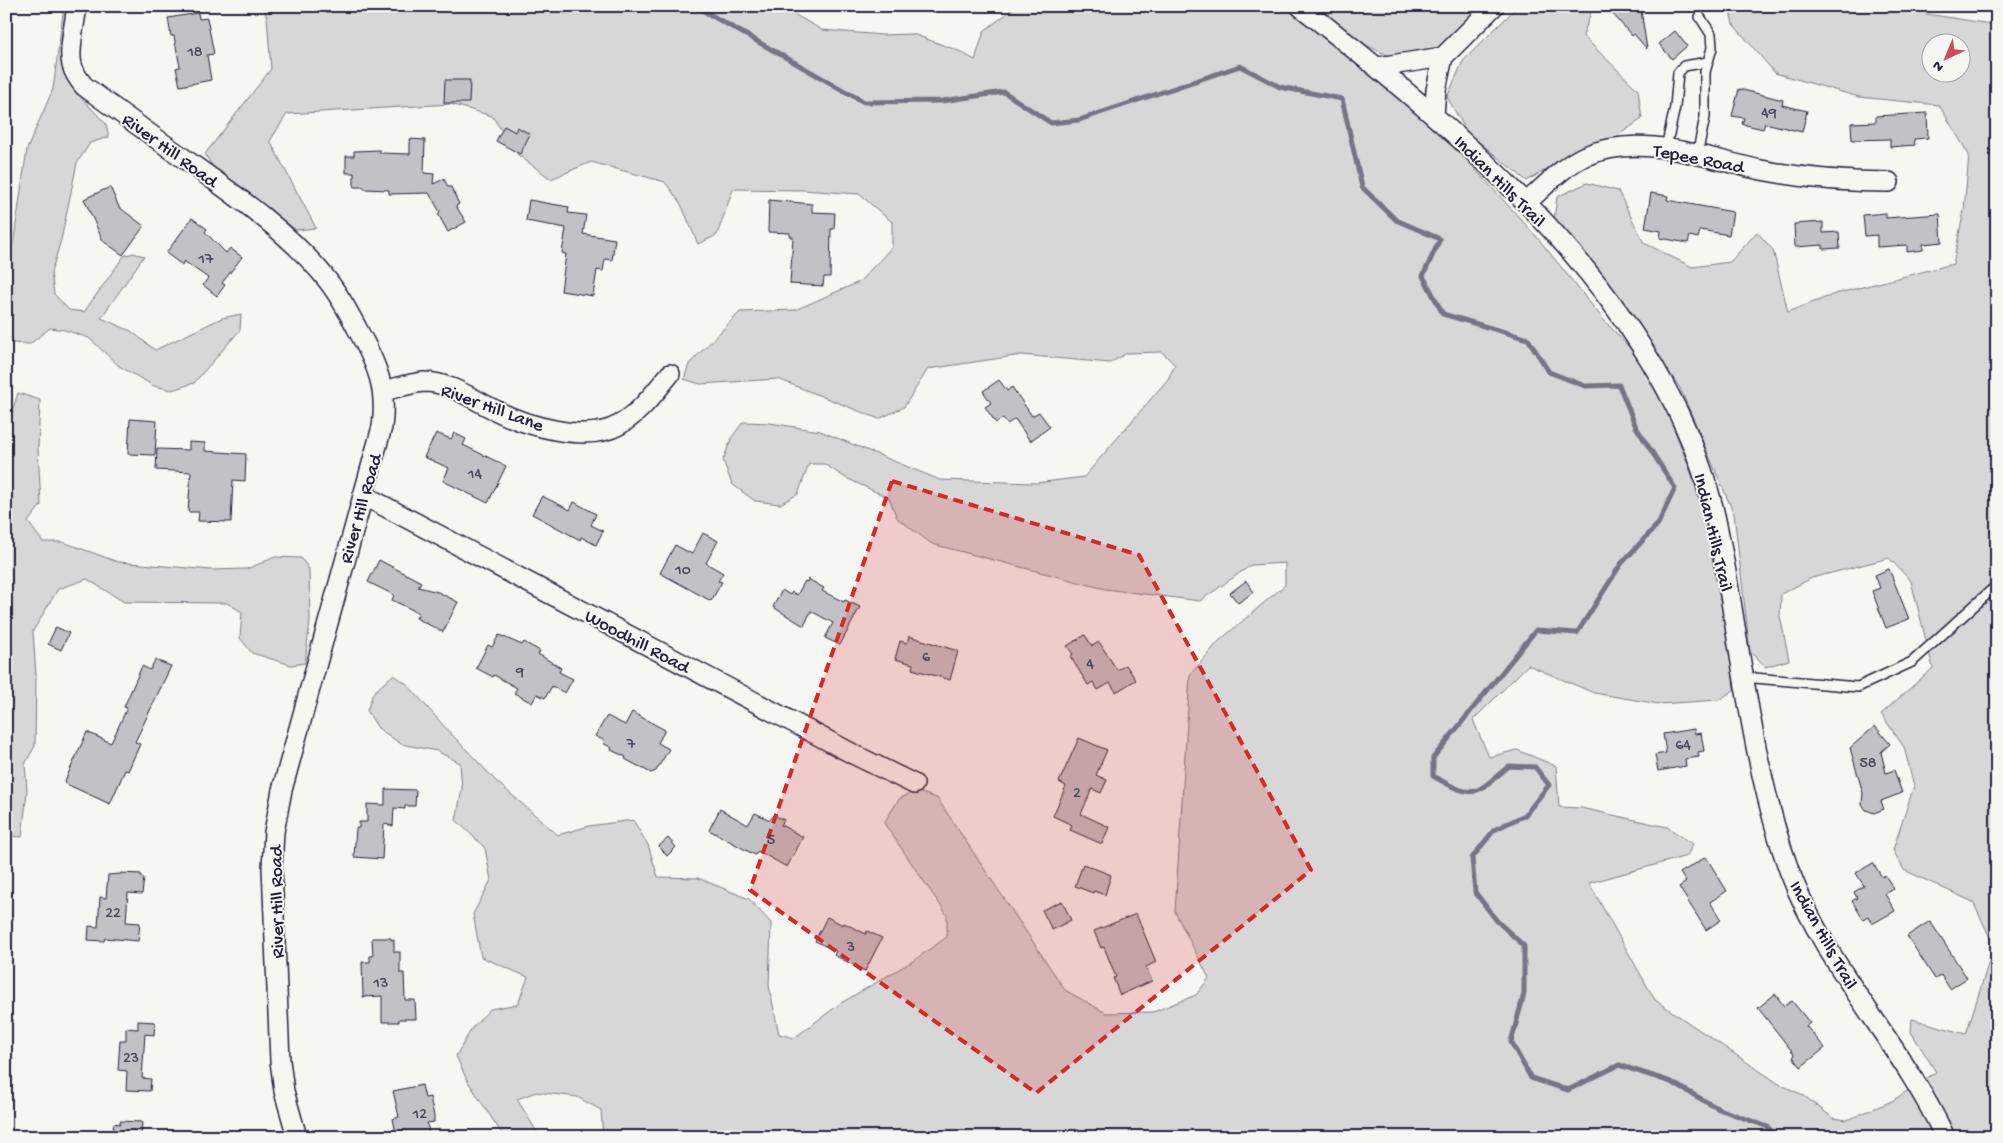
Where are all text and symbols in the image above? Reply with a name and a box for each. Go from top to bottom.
north arrow [1920,32,1970,82]
house number: 18 [186,44,203,63]
text: N [1930,56,1948,75]
house number: 49 [1761,105,1777,124]
street label: River Hill Road [117,109,223,195]
street label: Indian Hills Trail [1448,132,1549,233]
street label: Tepee Road [1650,140,1748,181]
house number: 17 [198,251,214,270]
street label: River Hill Lane [437,380,546,439]
street label: River Hill Road [336,450,389,566]
house number: 14 [467,466,482,485]
street label: Indian Hills Trail [1687,471,1736,594]
house number: 10 [674,562,691,581]
street label: Woodhill Road [580,606,694,681]
house number: 6 [922,649,931,668]
house number: 4 [1086,656,1094,675]
house number: 9 [515,664,524,683]
house number: 7 [626,736,636,755]
house number: 64 [1675,737,1691,756]
house number: 58 [1859,755,1877,774]
house number: 2 [1073,785,1081,804]
house number: 5 [767,832,775,851]
street label: River Hill Road [266,843,291,959]
street label: Indian Hills Trail [1783,877,1861,994]
house number: 22 [105,905,121,924]
house number: 3 [846,939,855,958]
house number: 13 [373,975,388,994]
house number: 23 [123,1050,139,1069]
house number: 12 [412,1106,427,1125]

